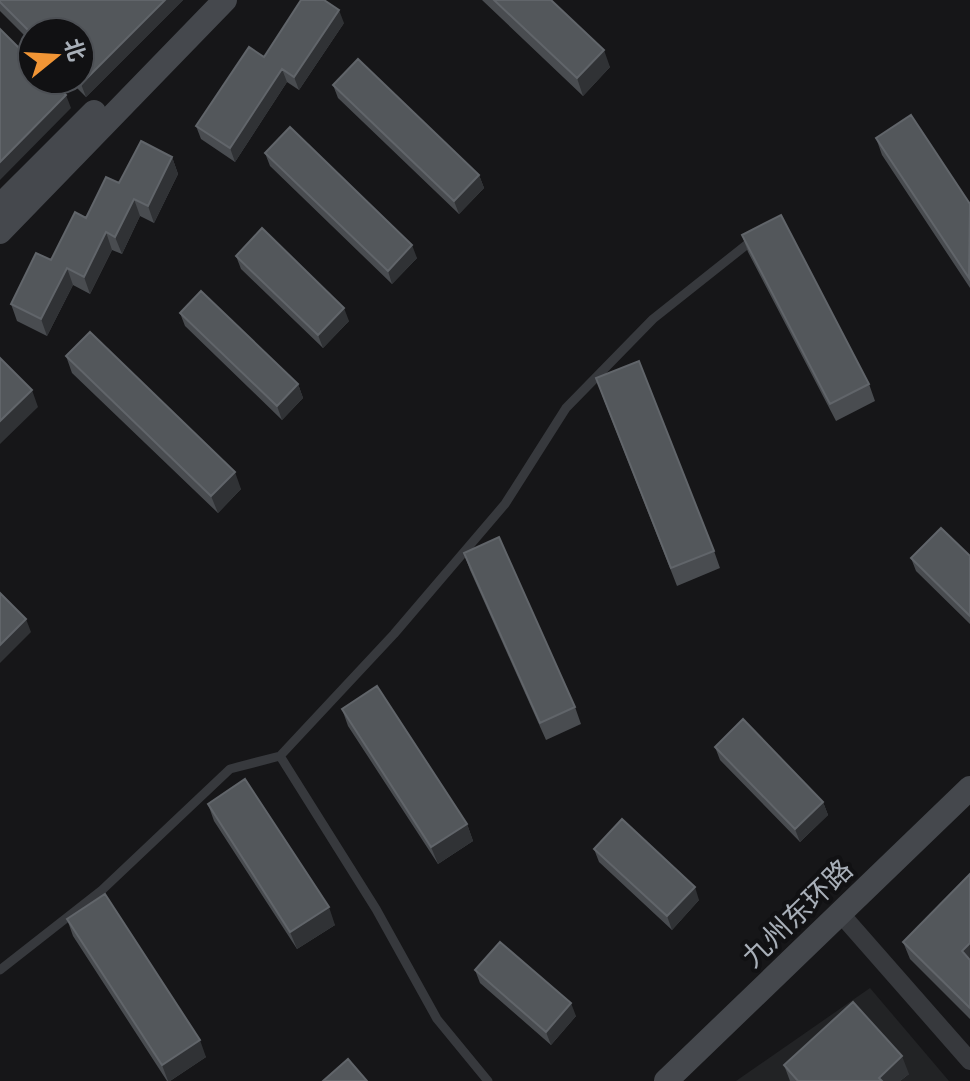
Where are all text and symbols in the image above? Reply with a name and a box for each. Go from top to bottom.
north arrow [16,16,96,96]
text: 北 [58,35,91,65]
street label: 九州东环路 [736,853,859,974]

